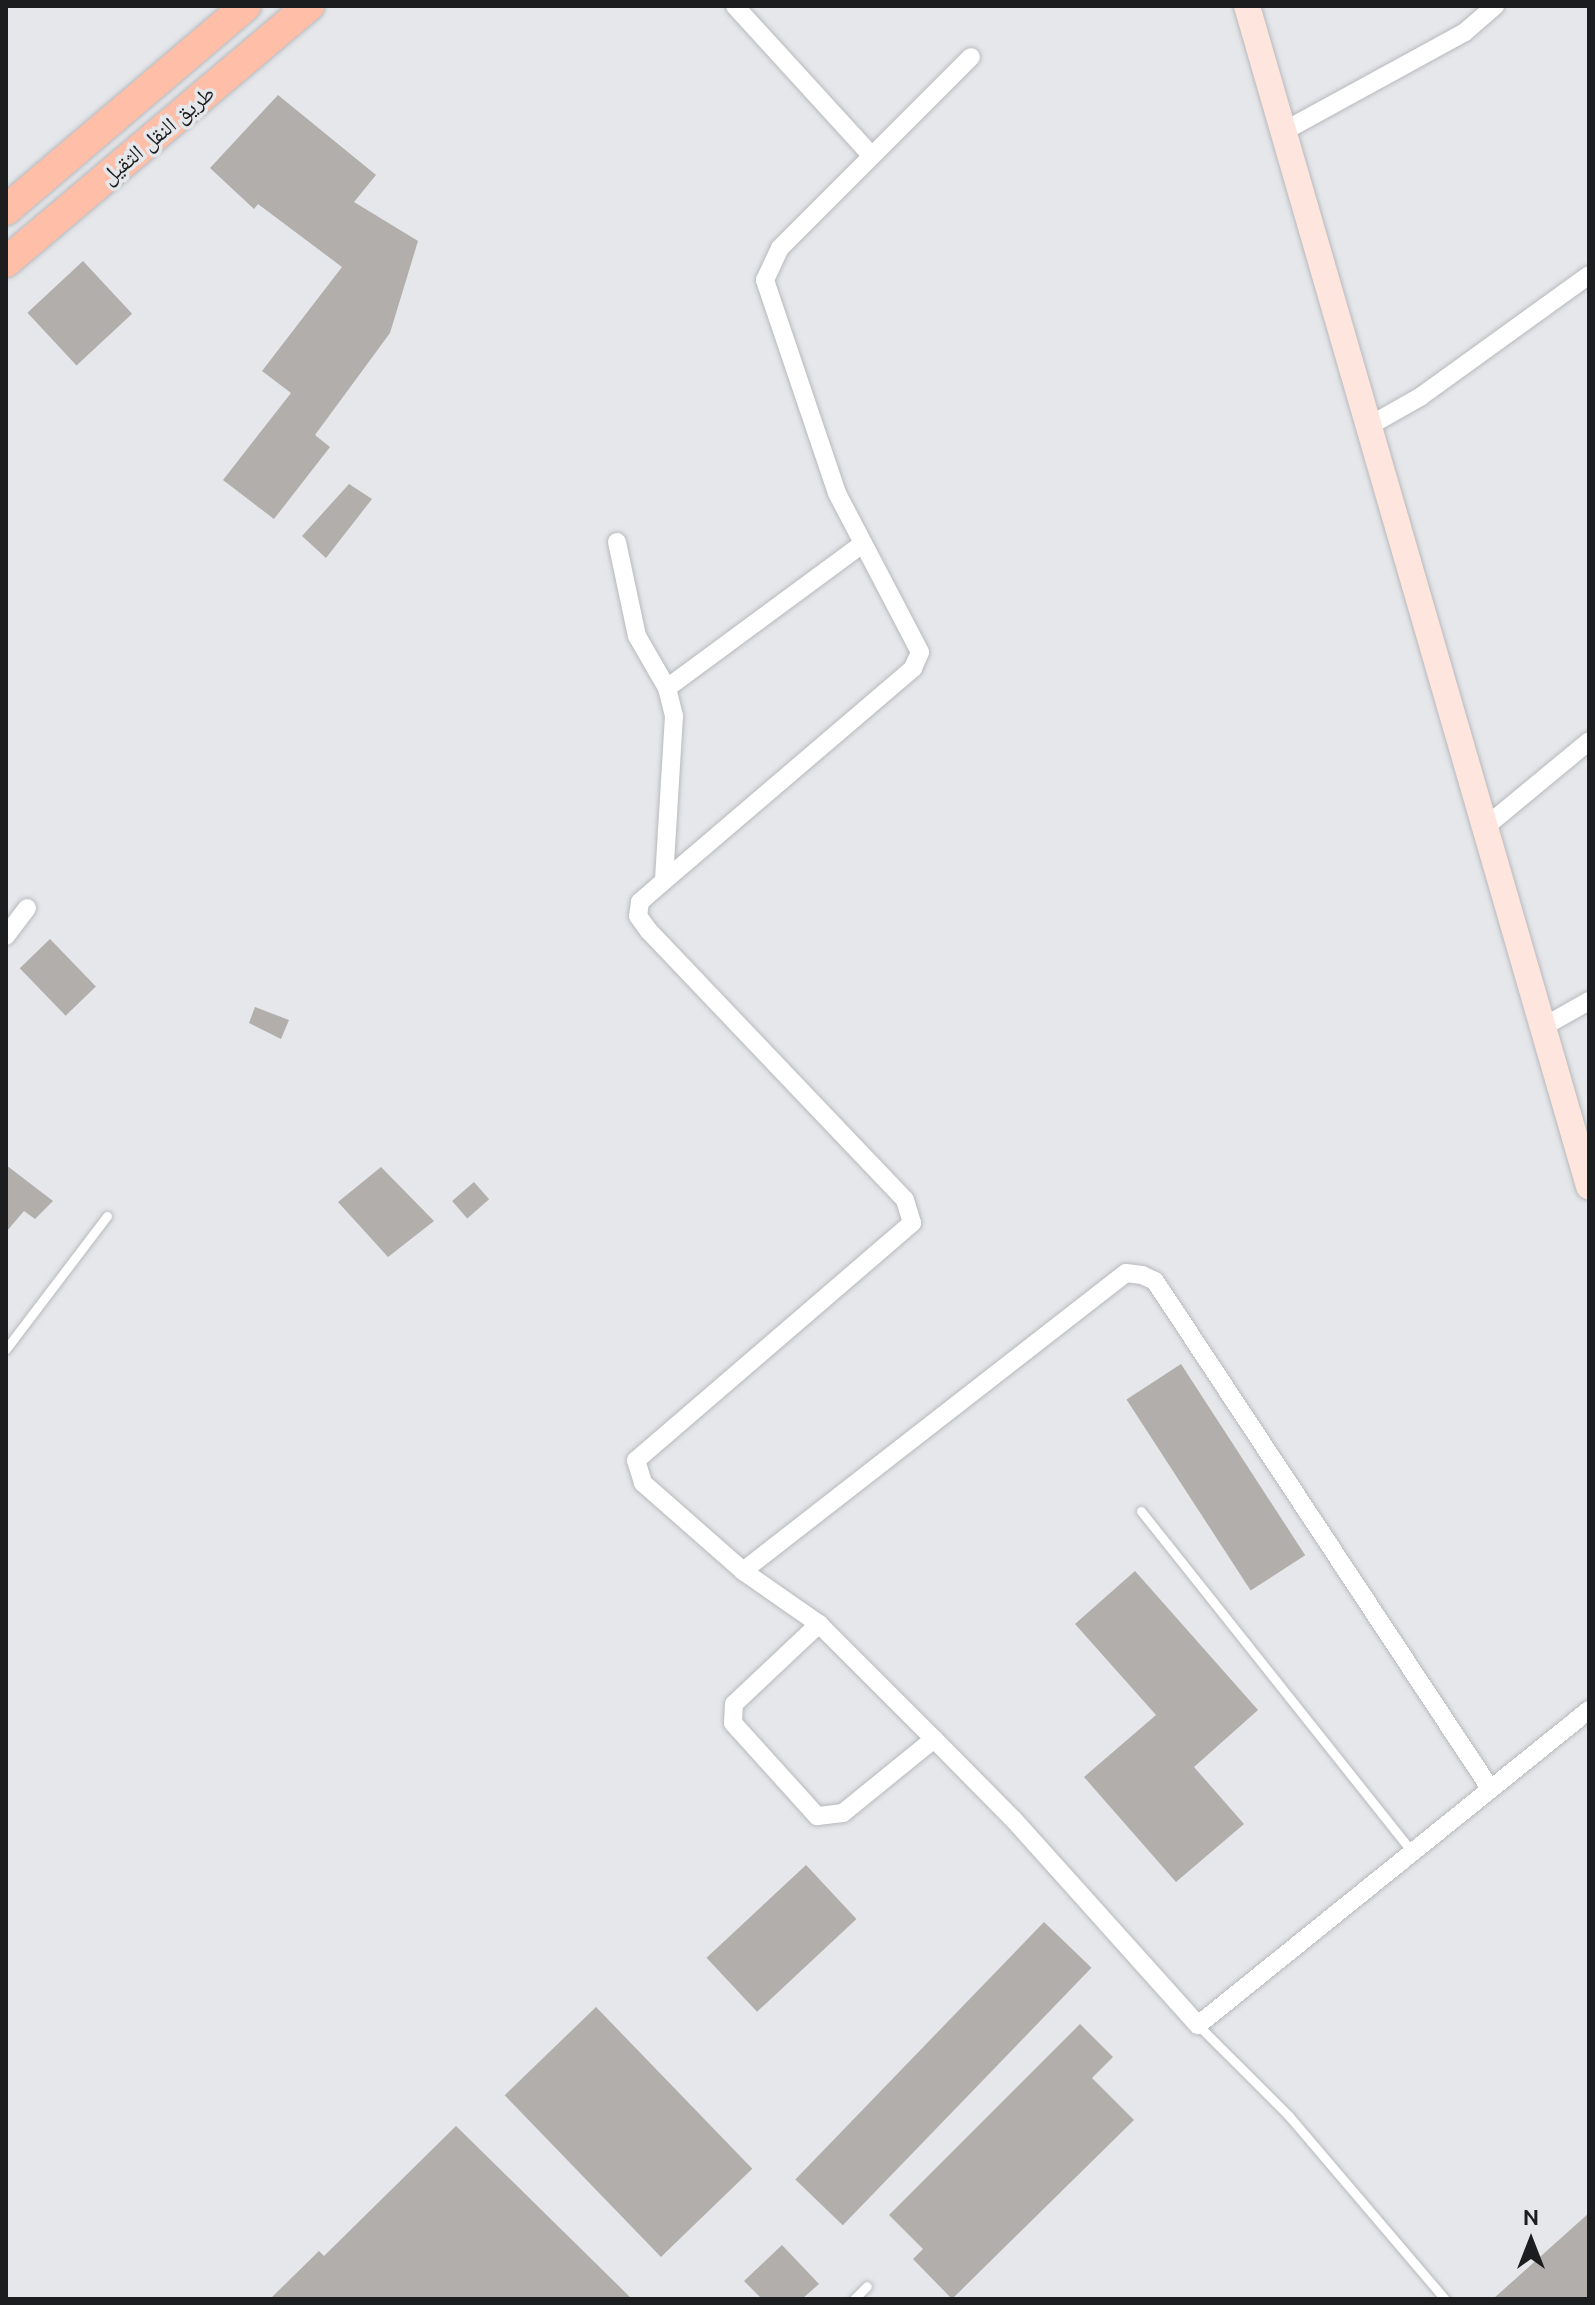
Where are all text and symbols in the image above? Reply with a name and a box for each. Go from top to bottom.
street label: طريق النقل الثقيل [95,79,219,189]
north arrow [1491,2201,1571,2281]
text: N [1523,2204,1539,2229]

